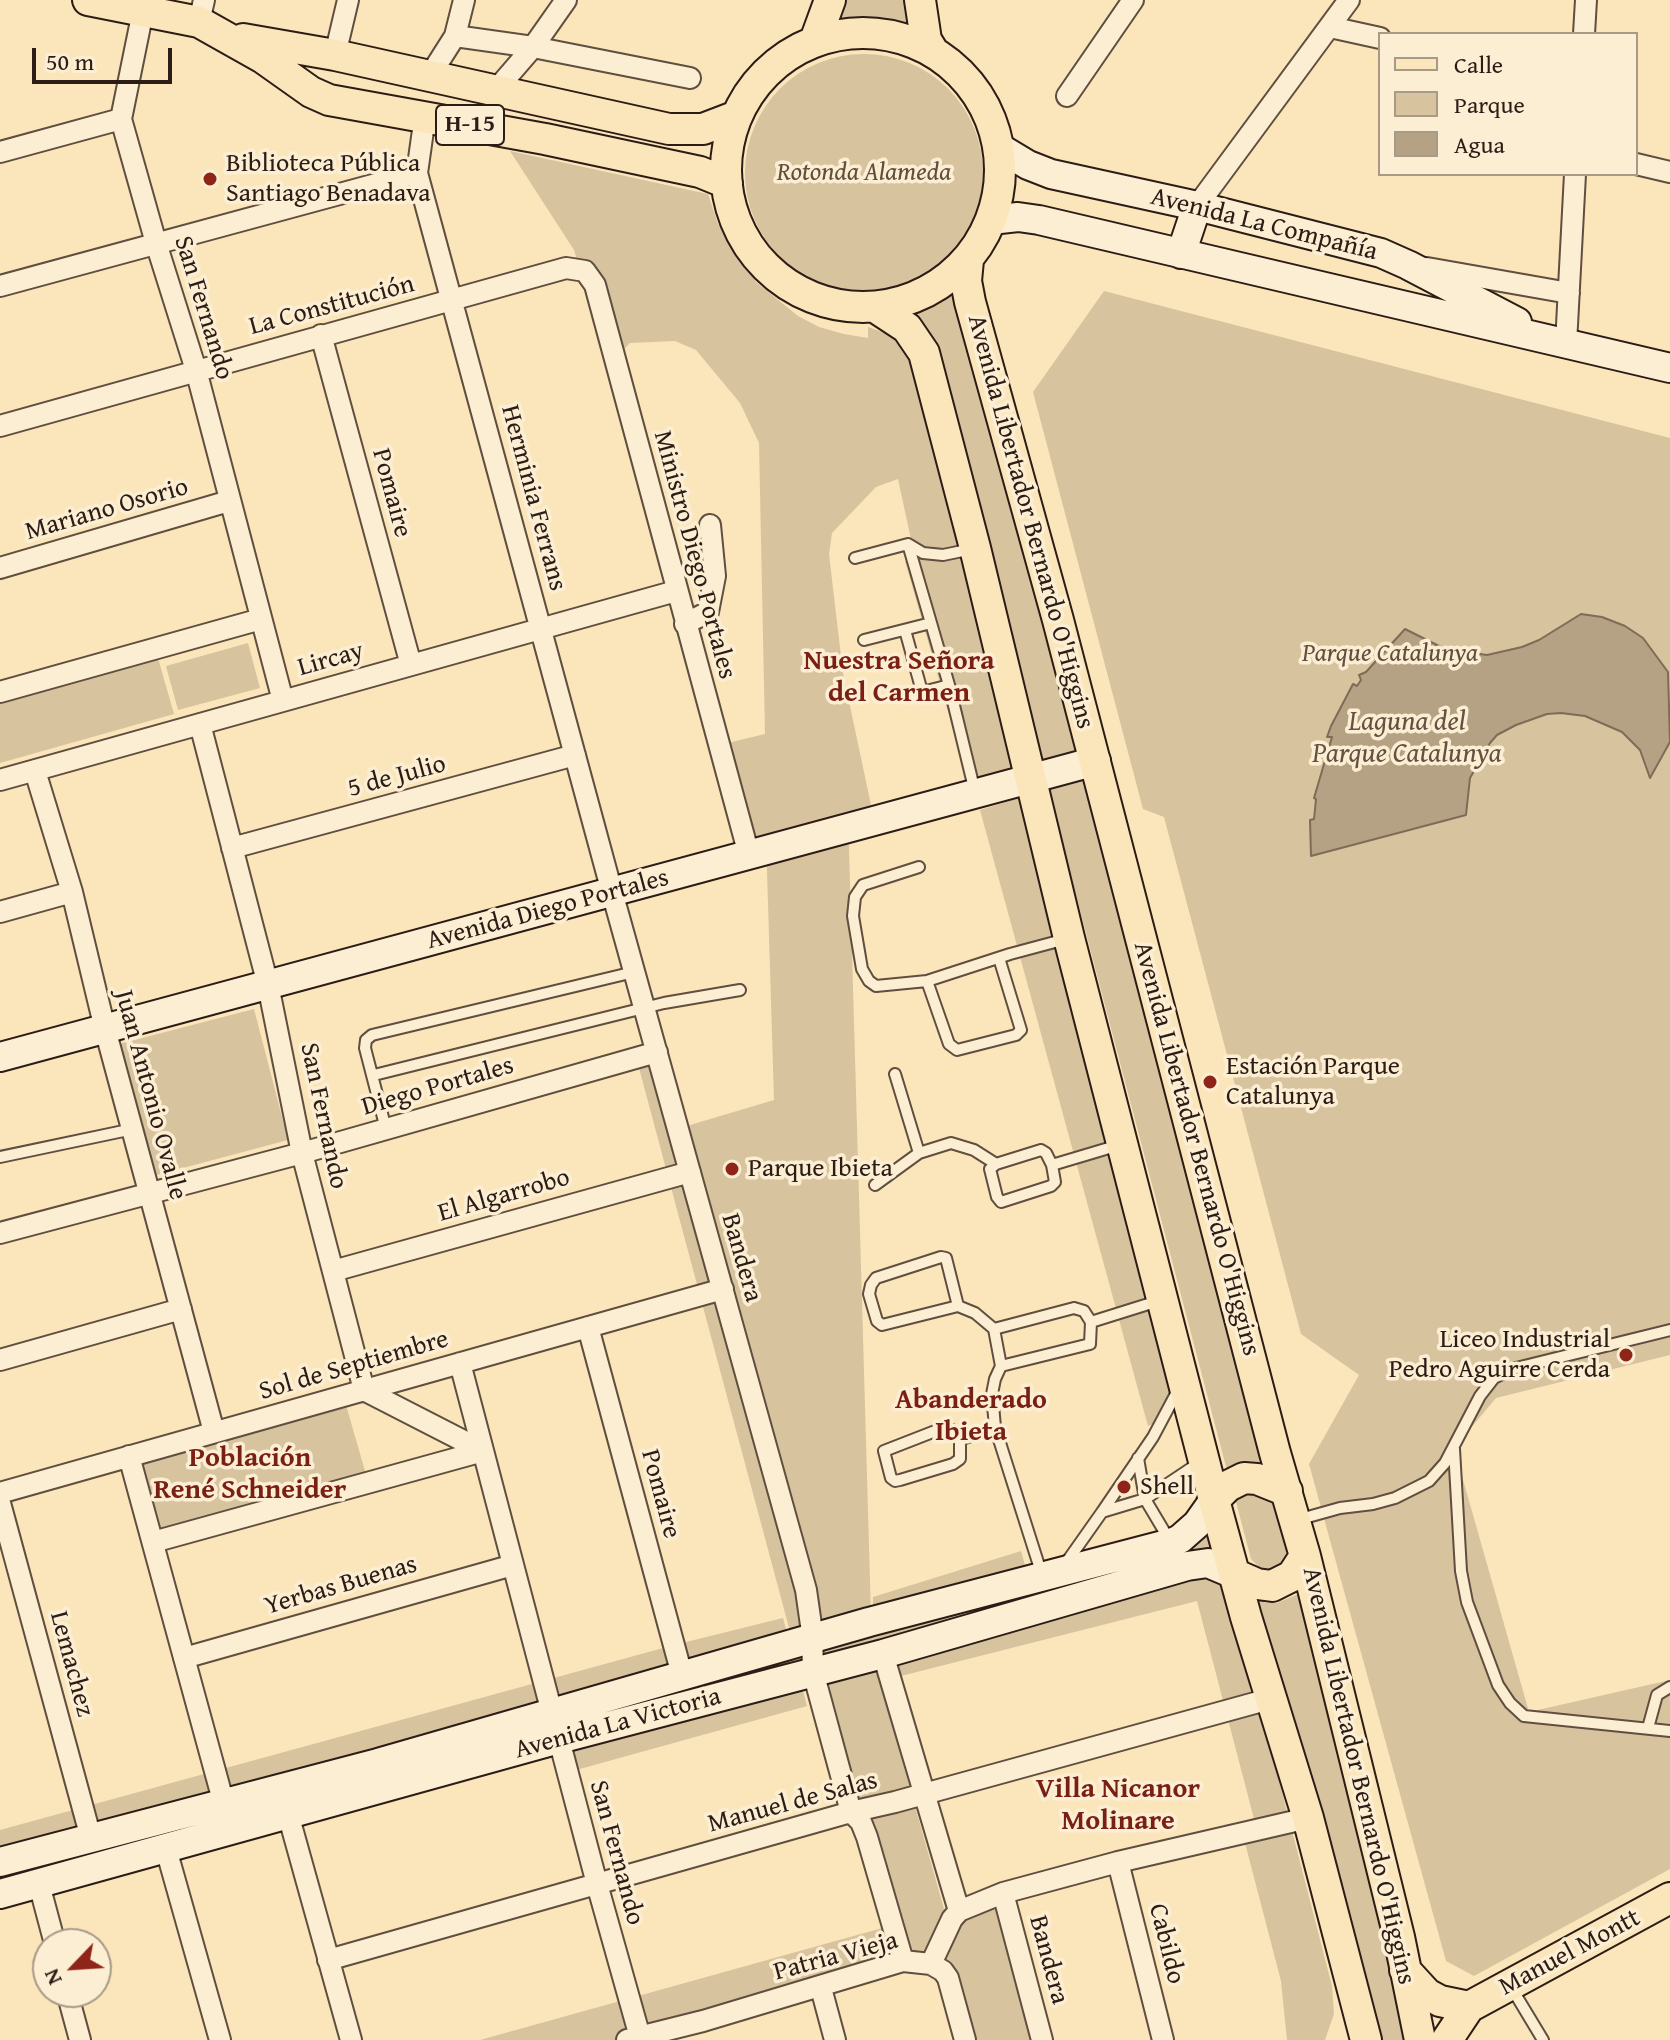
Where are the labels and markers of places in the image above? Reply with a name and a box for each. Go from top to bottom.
place label: Biblioteca Pública Santiago Benadava [226,148,431,210]
marker: Biblioteca Pública Santiago Benadava [201,170,219,188]
place label: Estación Parque Catalunya [1226,1051,1400,1112]
marker: Estación Parque Catalunya [1201,1073,1219,1091]
place label: Parque Ibieta [748,1153,893,1185]
marker: Parque Ibieta [723,1160,741,1178]
place label: Liceo Industrial Pedro Aguirre Cerda [1389,1324,1610,1386]
marker: Liceo Industrial Pedro Aguirre Cerda [1617,1346,1635,1364]
place label: Shell [1140,1471,1194,1503]
marker: Shell [1115,1478,1133,1496]

